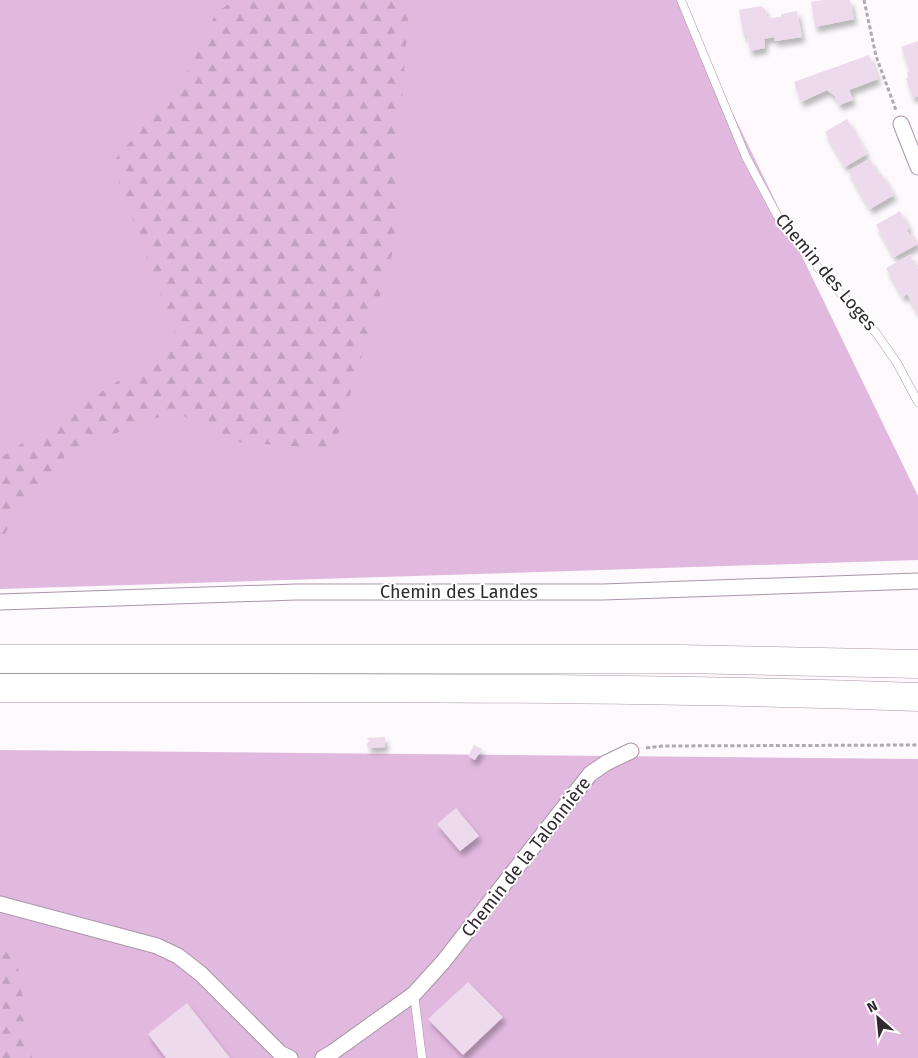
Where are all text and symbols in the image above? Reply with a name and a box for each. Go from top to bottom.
street label: Chemin des Loges [771,209,881,335]
street label: Chemin des Landes [380,581,538,603]
street label: Chemin de la Talonnière [457,773,595,941]
north arrow [853,993,903,1043]
text: N [864,997,880,1017]

